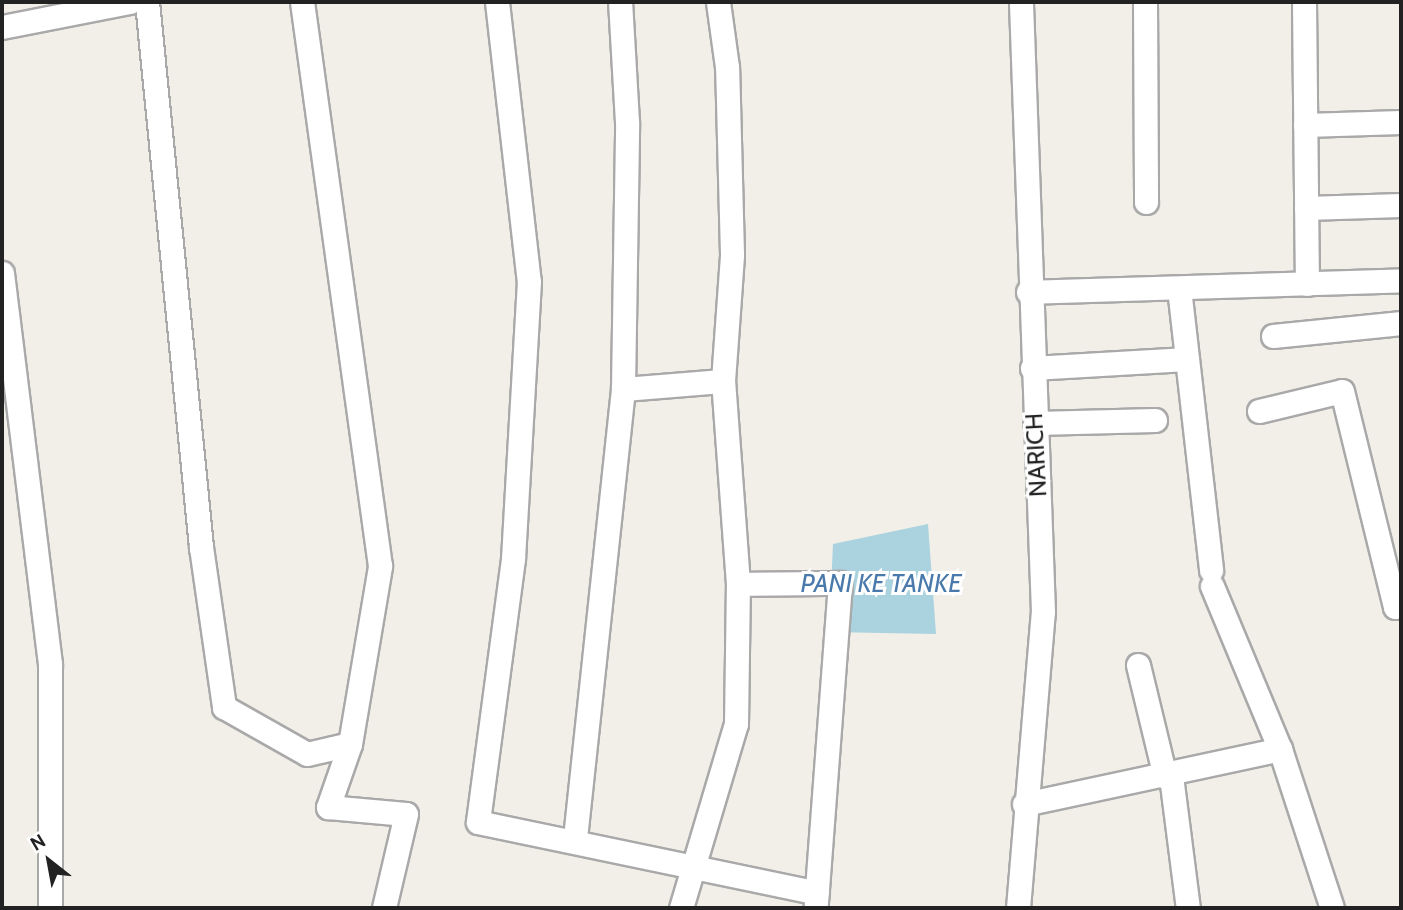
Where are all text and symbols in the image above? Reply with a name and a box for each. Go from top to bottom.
street label: NARICH [1019,412,1053,498]
water label: PANI KE TANKE [800,568,962,600]
north arrow [14,826,84,896]
text: N [26,829,50,856]

